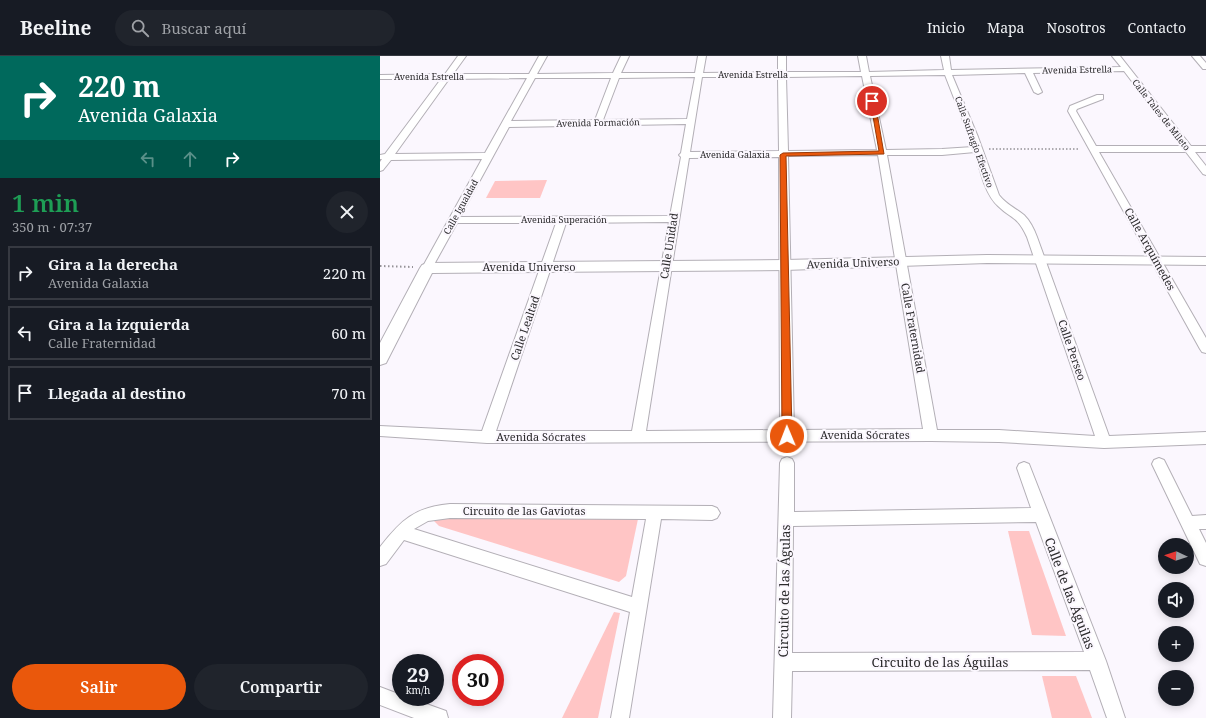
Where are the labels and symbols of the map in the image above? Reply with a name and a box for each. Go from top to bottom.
street label: Avenida Estrella [1042,62,1112,77]
street label: Avenida Estrella [718,68,788,81]
street label: Avenida Estrella [394,70,464,83]
street label: Calle Tales de Mileto [1129,76,1193,153]
pin [855,84,889,118]
street label: Calle Sufragio Efectivo [952,94,997,189]
street label: Avenida Formación [556,115,640,130]
street label: Avenida Galaxia [700,148,770,161]
street label: Calle Igualdad [440,176,481,237]
street label: Calle Arquímedes [1121,205,1179,293]
street label: Calle Unidad [656,212,681,280]
street label: Avenida Superación [521,213,607,226]
street label: Avenida Universo [806,253,900,272]
street label: Avenida Universo [482,259,576,274]
street label: Calle Fraternidad [898,282,929,374]
street label: Calle Lealtad [506,293,543,362]
street label: Calle Perseo [1055,317,1090,382]
position arrow [766,415,808,457]
street label: Avenida Sócrates [820,427,910,442]
street label: Avenida Sócrates [496,429,586,444]
street label: Circuito de las Gaviotas [463,503,585,518]
street label: Circuito de las Águlas [774,524,794,658]
street label: Calle de las Águilas [1040,535,1100,651]
north arrow [1158,538,1194,574]
street label: Circuito de las Águilas [872,653,1009,671]
speed limit sign: 30 [452,654,504,706]

